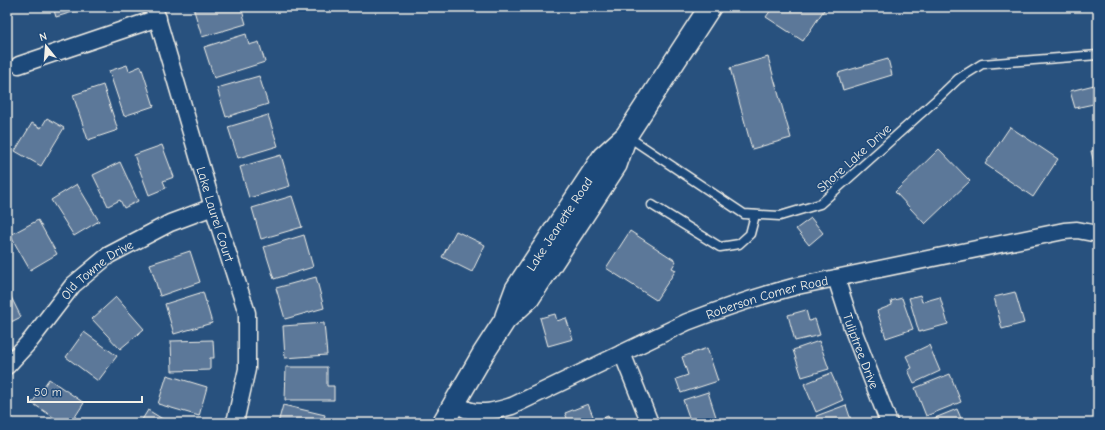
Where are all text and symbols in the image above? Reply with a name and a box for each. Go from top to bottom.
north arrow [26,26,66,66]
text: N [38,30,49,44]
street label: Shore Lake Drive [814,120,895,195]
street label: Lake Laurel Court [194,165,238,265]
street label: Lake Jeanette Road [523,174,595,273]
street label: Old Towne Drive [57,236,136,302]
street label: Roberson Comer Road [704,272,829,322]
street label: Tuliptree Drive [840,311,883,391]
scale bar [28,378,142,404]
text: 50 m [34,385,62,399]

